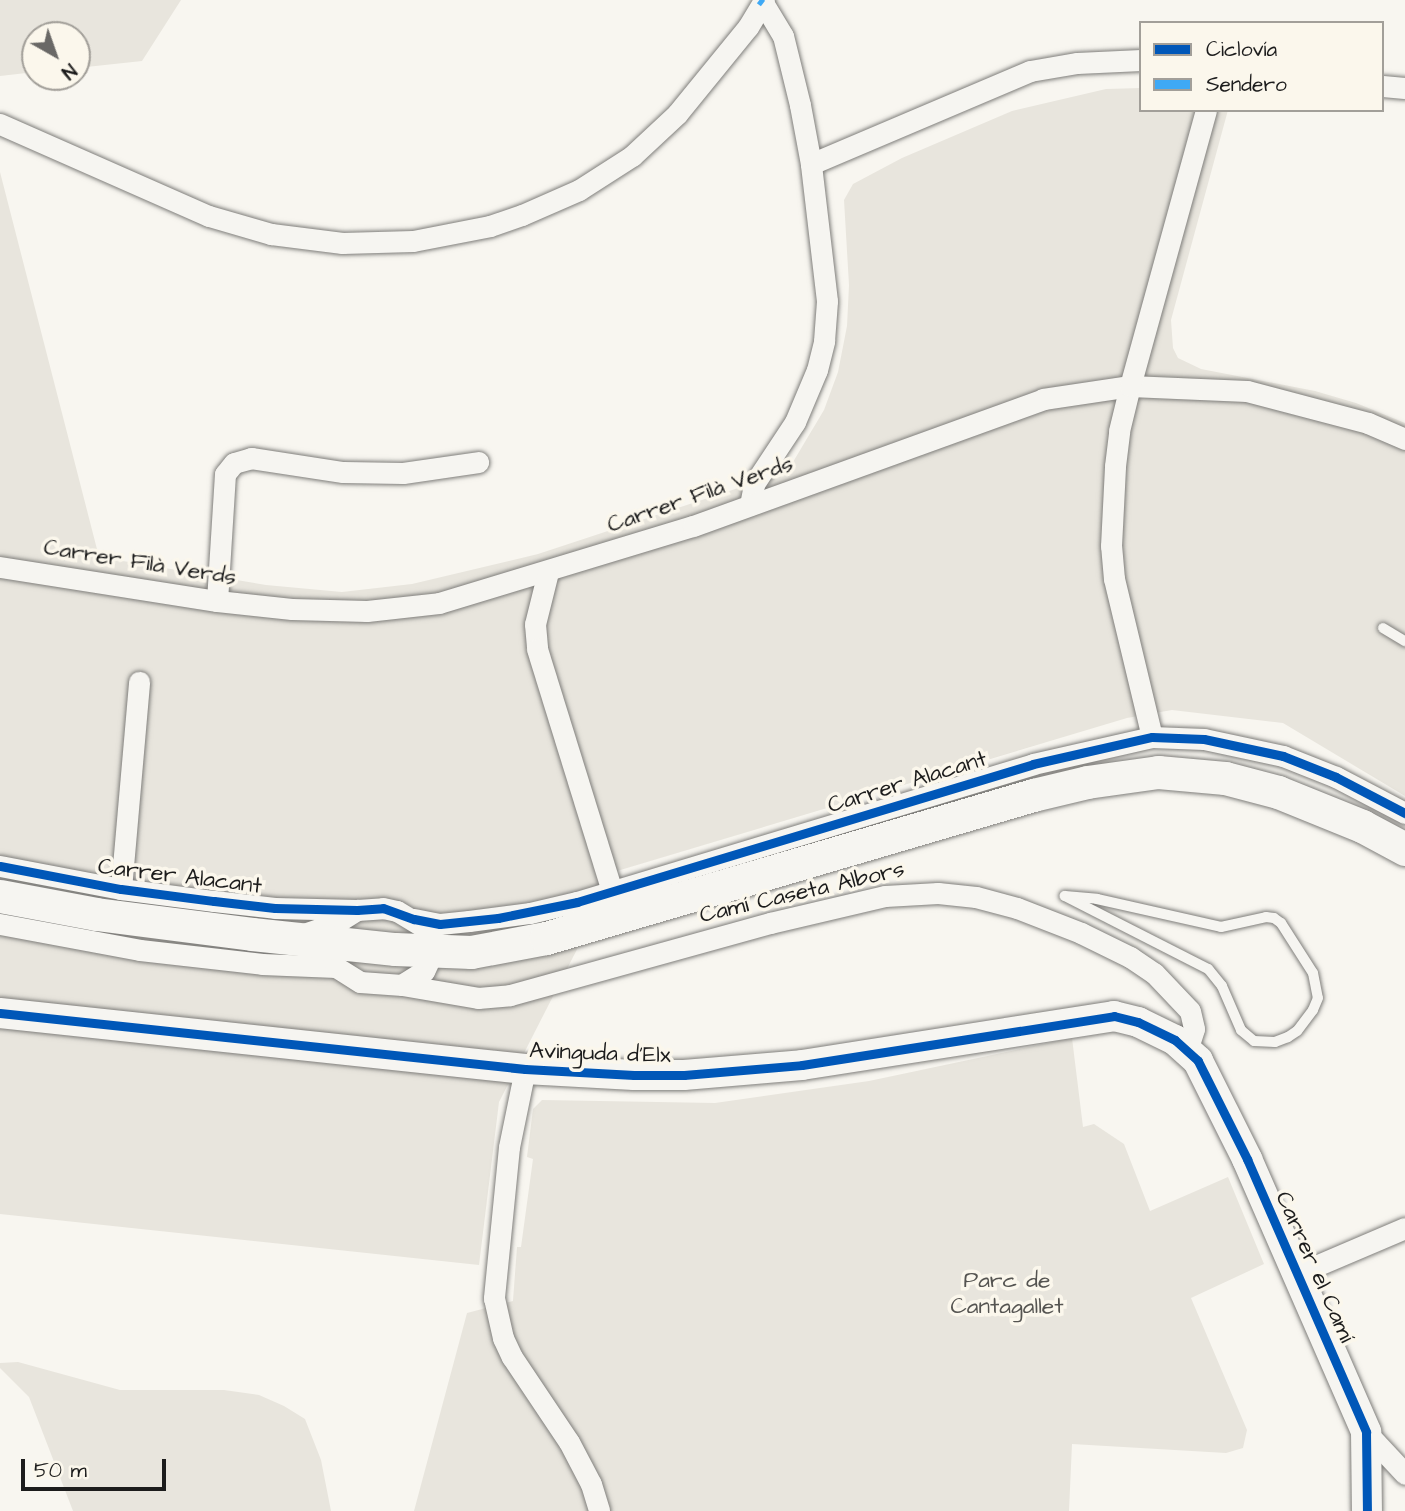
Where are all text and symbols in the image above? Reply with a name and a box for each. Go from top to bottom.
north arrow [21,21,91,91]
legend [1139,21,1384,112]
text: Ciclovía [1206,35,1277,64]
text: N [55,57,82,85]
text: Sendero [1206,70,1287,99]
street label: Carrer Filà Verds [604,449,796,539]
street label: Carrer Filà Verds [42,533,238,591]
street label: Carrer Alacant [824,745,990,819]
street label: Carrer Alacant [97,852,263,900]
street label: Camí Caseta Albors [697,855,907,929]
street label: Avinguda d'Elx [529,1037,671,1069]
street label: Carrer el Camí [1269,1187,1361,1347]
park label: Parc de Cantagallet [950,1266,1064,1320]
scale bar [24,1444,170,1488]
text: 50 m [34,1456,87,1485]

